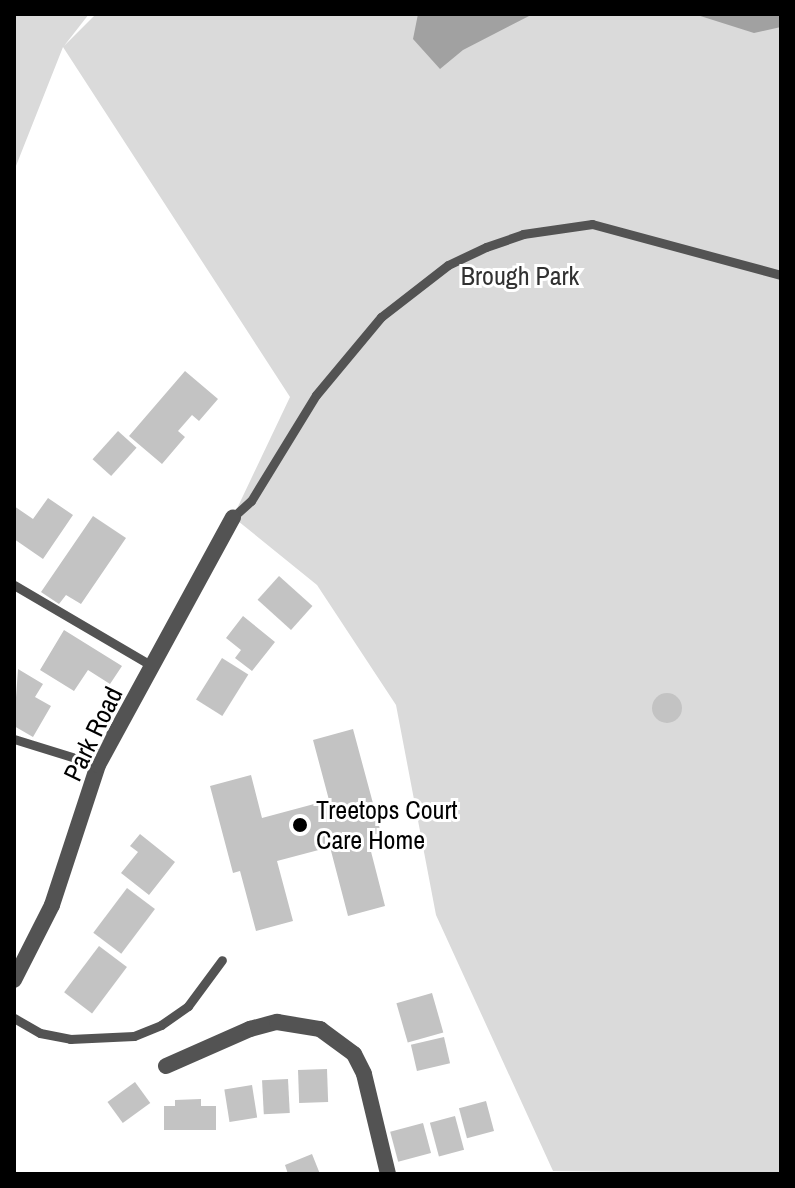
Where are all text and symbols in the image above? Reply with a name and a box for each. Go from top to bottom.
park label: Brough Park [461,260,579,292]
street label: Park Road [57,682,129,786]
place label: Treetops Court Care Home [316,794,457,856]
marker: Treetops Court Care Home [291,816,309,834]

